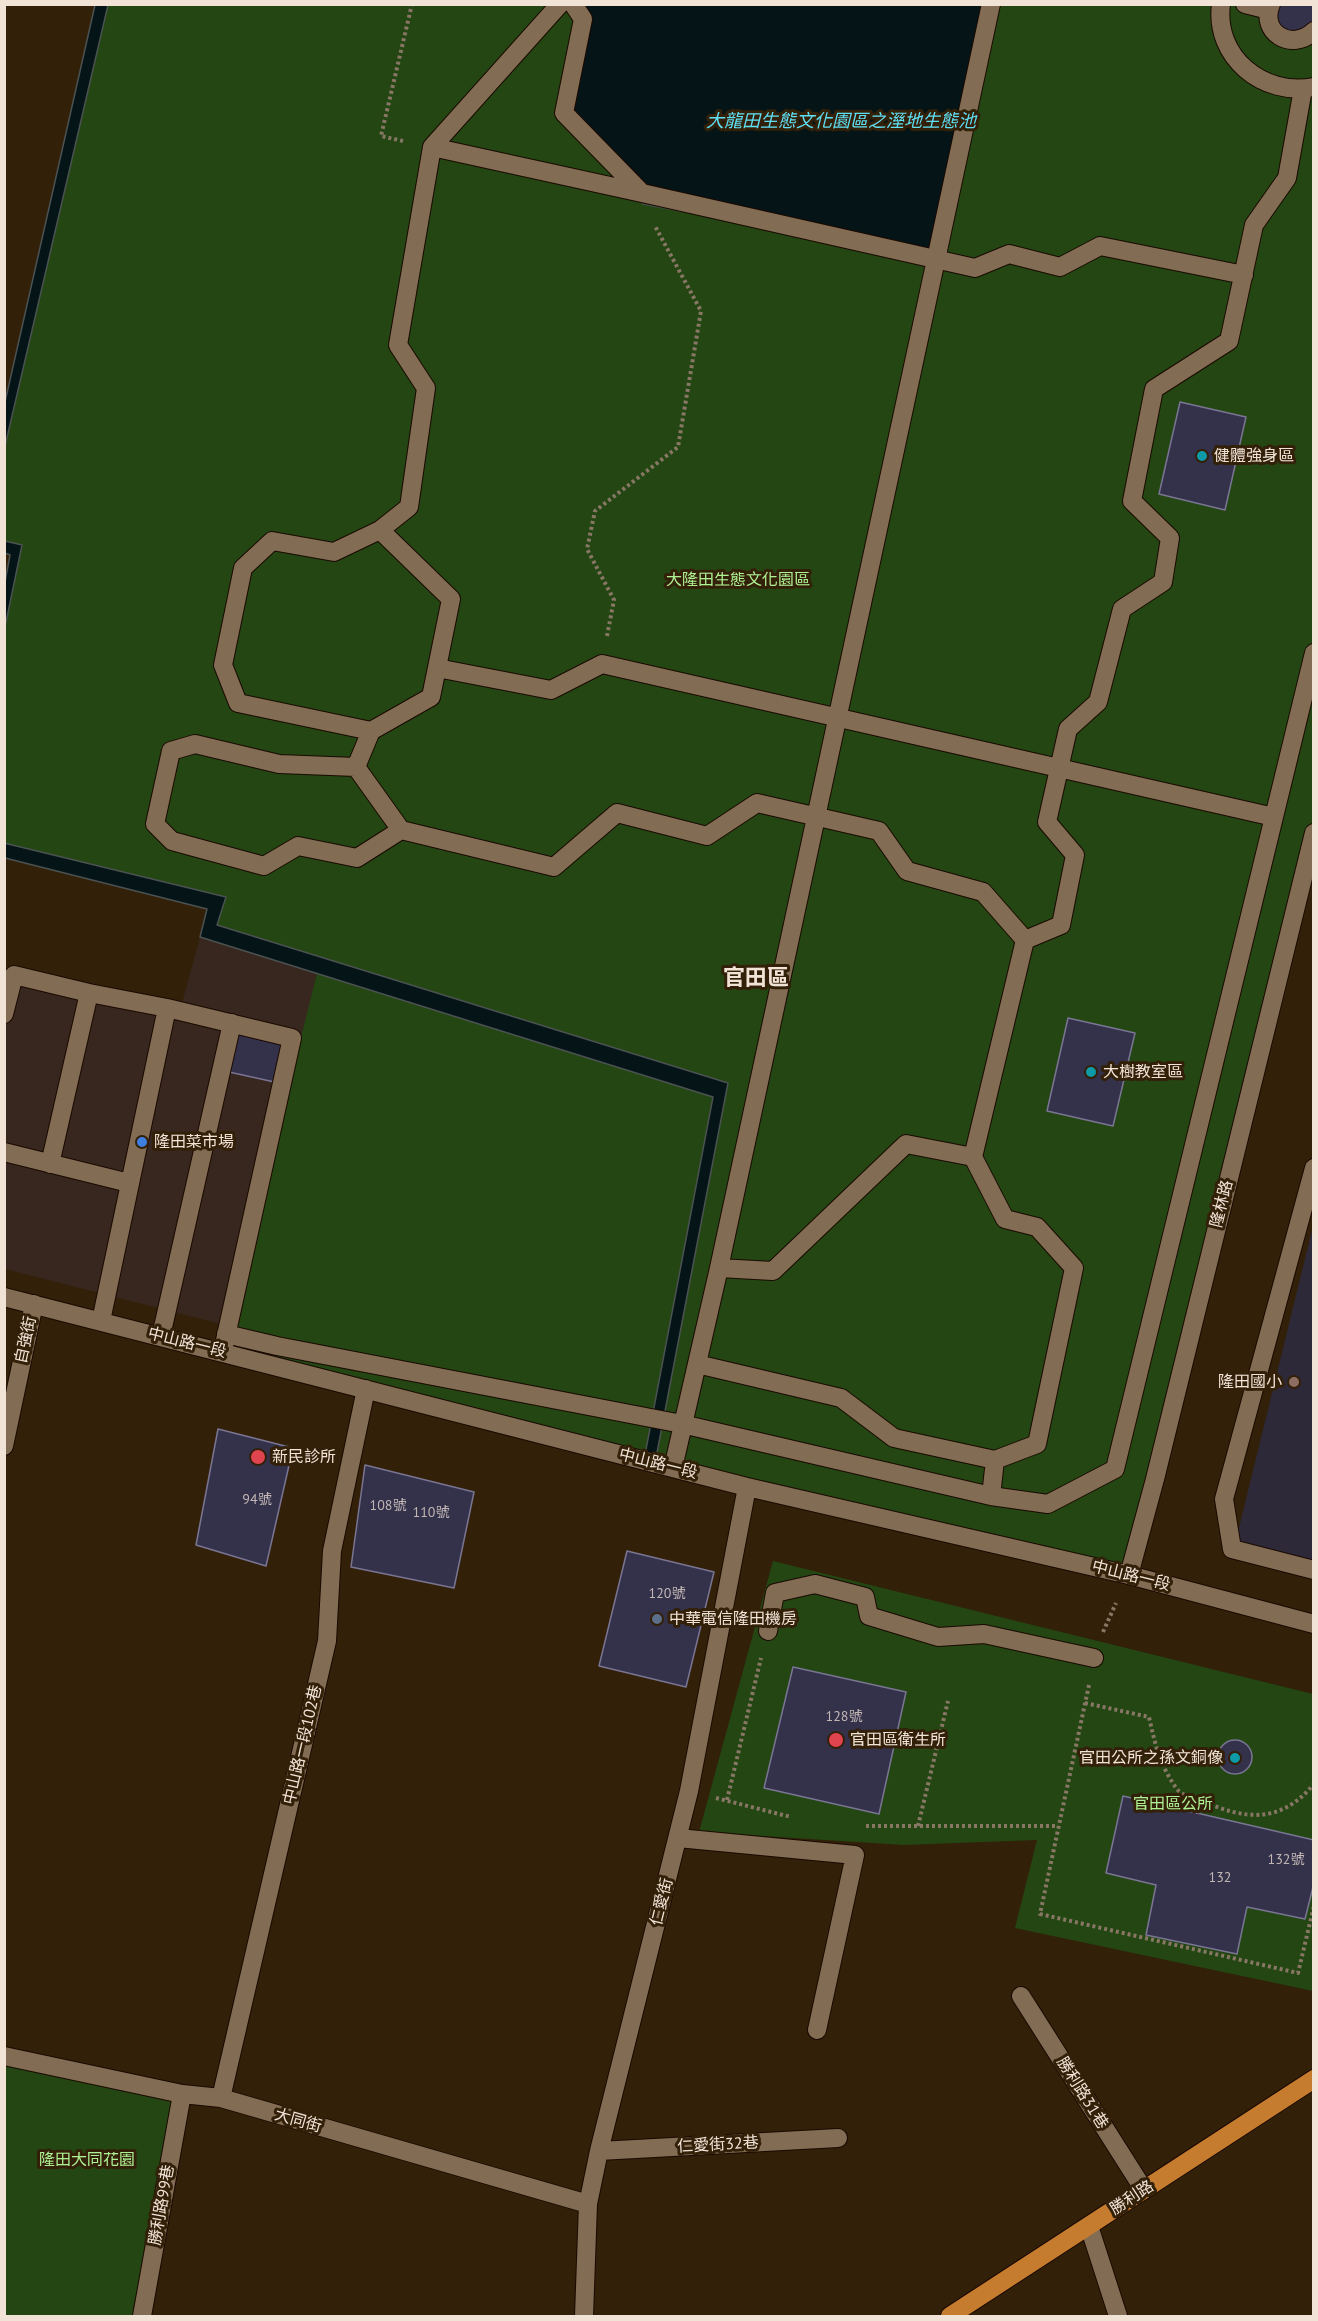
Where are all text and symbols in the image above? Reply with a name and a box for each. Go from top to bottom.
water label: 大龍田生態文化園區之溼地生態池 [706,111,976,133]
place label: 健體強身區 [1214,446,1294,466]
marker: 健體強身區 [1195,449,1209,463]
park label: 大隆田生態文化園區 [666,570,810,590]
district label: 官田區 [723,966,789,992]
place label: 大樹教室區 [1103,1062,1183,1082]
marker: 大樹教室區 [1084,1065,1098,1079]
place label: 隆田菜市場 [154,1132,234,1152]
marker: 隆田菜市場 [135,1135,149,1149]
street label: 隆林路 [1207,1178,1237,1230]
street label: 自強街 [12,1315,40,1365]
street label: 中山路一段 [146,1324,228,1362]
place label: 隆田國小 [1218,1372,1282,1392]
marker: 隆田國小 [1287,1375,1301,1389]
street label: 中山路一段 [617,1445,699,1483]
place label: 新民診所 [272,1447,336,1467]
marker: 新民診所 [249,1448,267,1466]
house number: 94號 [242,1492,272,1508]
house number: 108號 [370,1498,406,1514]
house number: 110號 [413,1505,449,1521]
street label: 中山路一段 [1090,1557,1172,1595]
house number: 120號 [649,1586,685,1602]
place label: 中華電信隆田機房 [669,1609,797,1629]
marker: 中華電信隆田機房 [650,1612,664,1626]
street label: 中山路一段102巷 [280,1683,326,1807]
house number: 128號 [826,1709,862,1725]
place label: 官田區衛生所 [850,1730,946,1750]
marker: 官田區衛生所 [827,1731,845,1749]
place label: 官田公所之孫文銅像 [1079,1748,1223,1768]
marker: 官田公所之孫文銅像 [1228,1751,1242,1765]
park label: 官田區公所 [1133,1794,1213,1814]
house number: 132號 [1268,1852,1304,1868]
house number: 132 [1209,1870,1231,1886]
street label: 仁愛街 [647,1876,677,1928]
street label: 勝利路31巷 [1052,2053,1112,2133]
street label: 大同街 [272,2105,324,2137]
street label: 仁愛街32巷 [677,2133,759,2157]
park label: 隆田大同花園 [39,2150,135,2170]
street label: 勝利路99巷 [145,2163,179,2247]
street label: 勝利路 [1107,2177,1157,2219]

